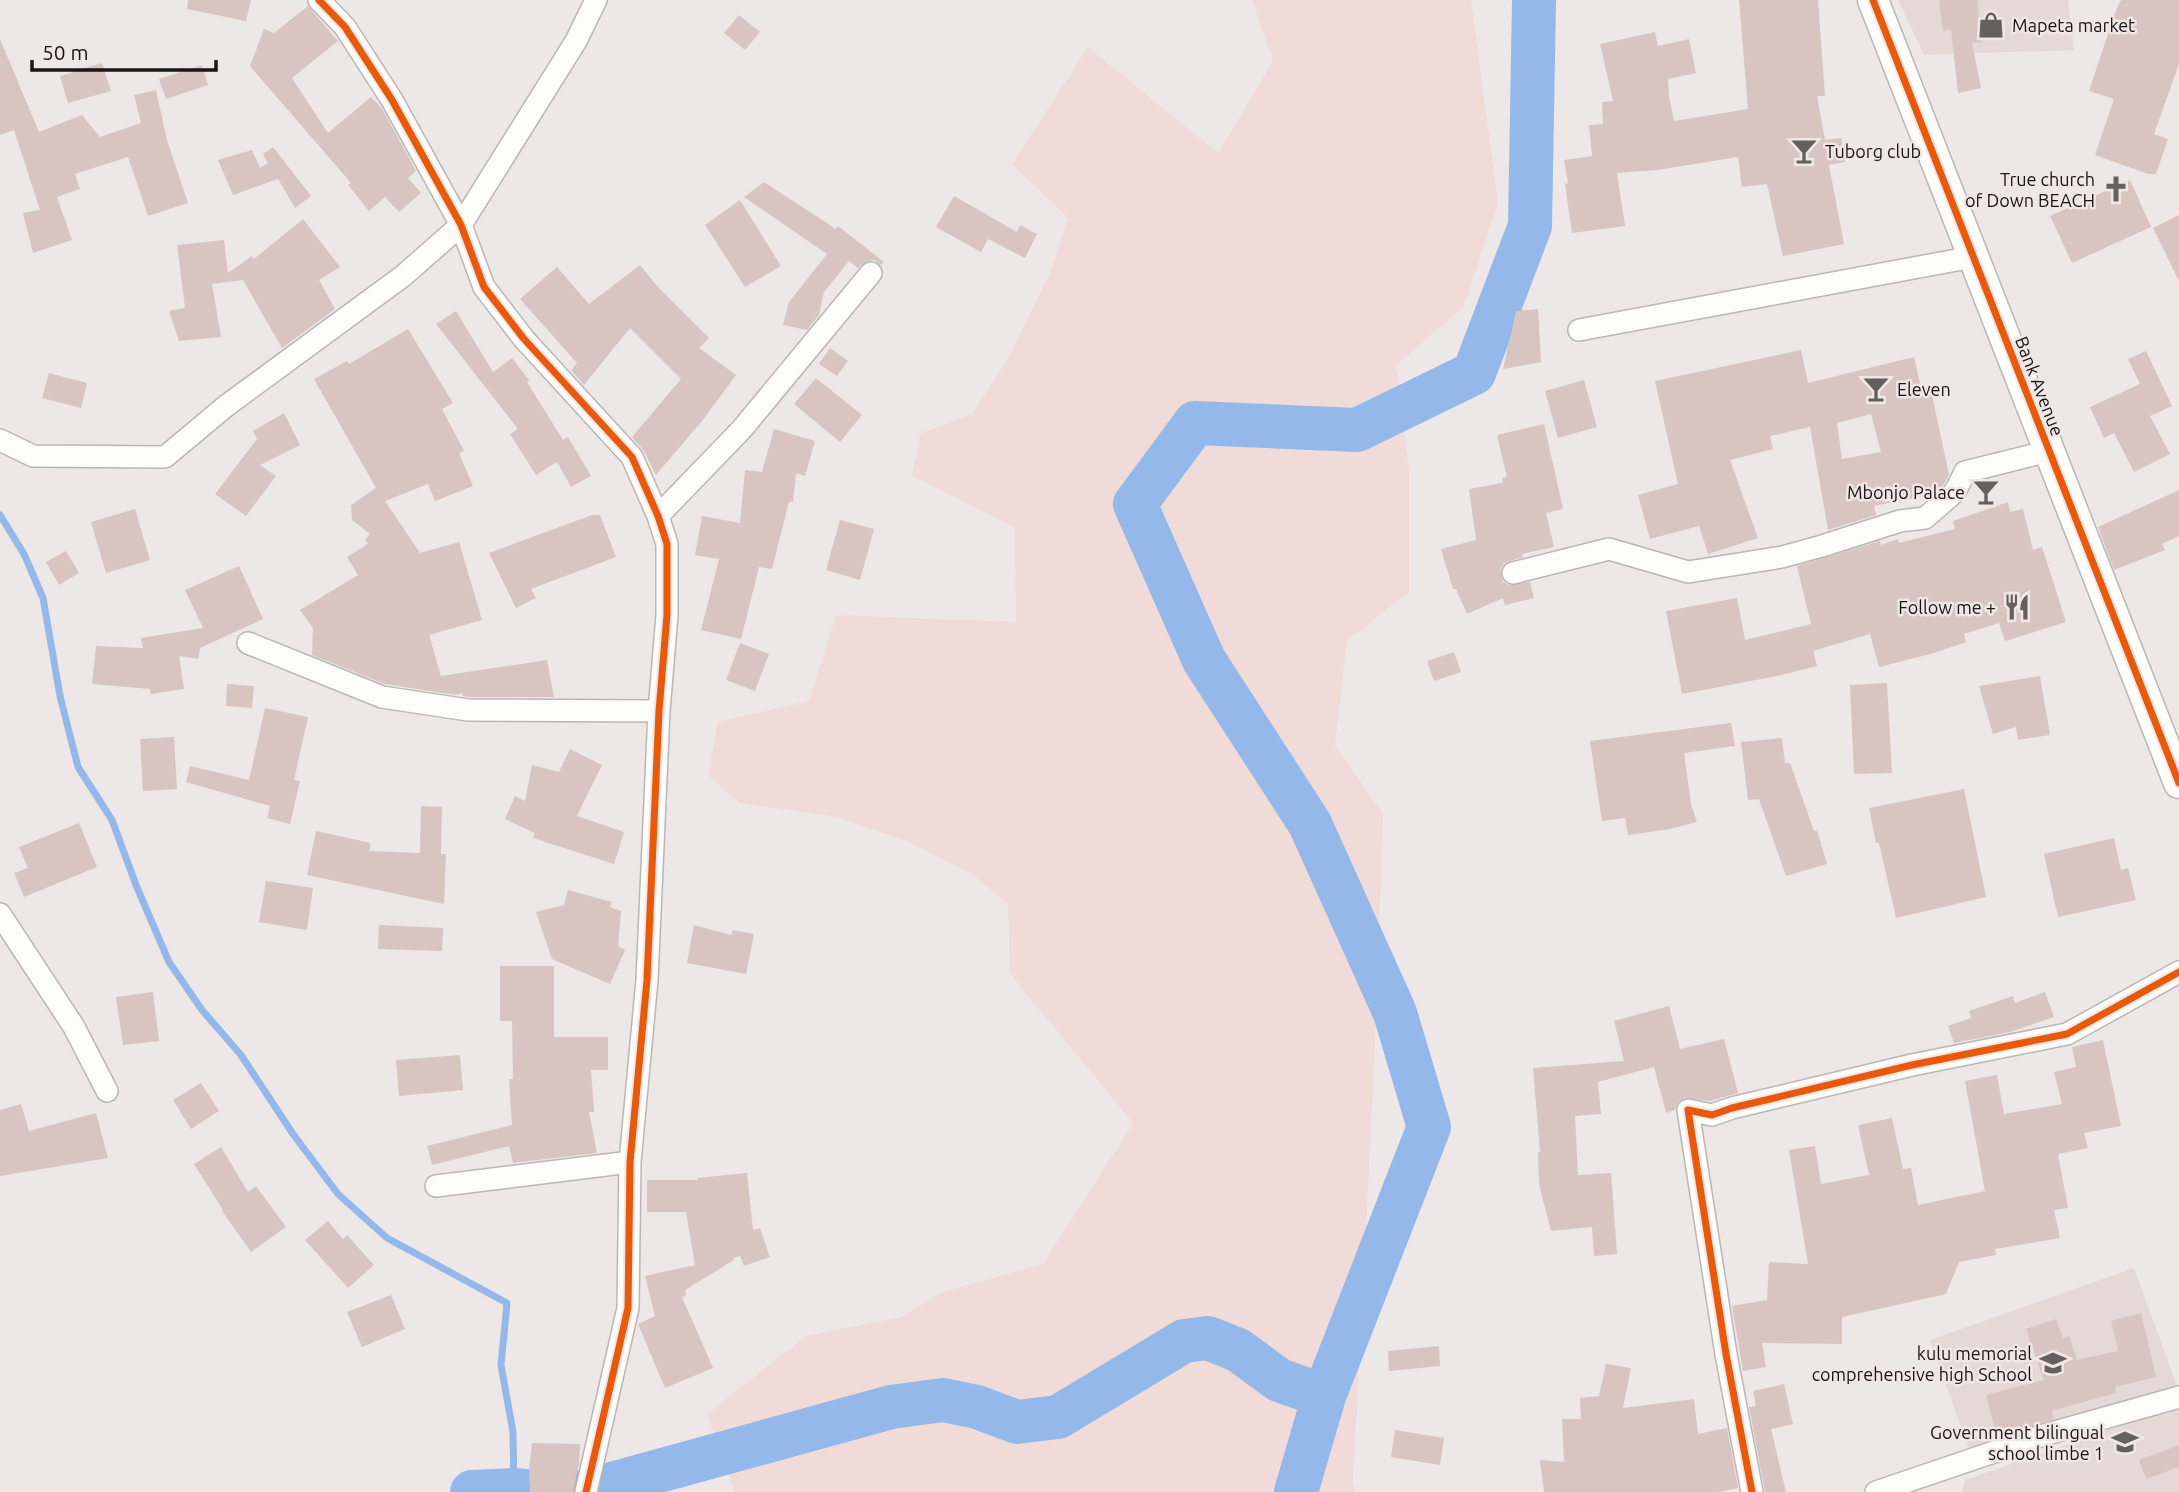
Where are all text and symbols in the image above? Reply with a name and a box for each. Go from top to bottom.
shop icon: Mapeta market [1976,10,2006,40]
place label: Mapeta market [2012,15,2135,35]
scale bar [32,28,215,72]
text: 50 m [42,40,89,64]
bar icon: Tuborg club [1789,136,1819,166]
place label: Tuborg club [1825,141,1921,161]
place label: True church of Down BEACH [1965,169,2095,210]
church icon: True church of Down BEACH [2101,174,2131,204]
street label: Bank Avenue [2012,333,2068,439]
bar icon: Eleven [1861,374,1891,404]
place label: Eleven [1897,379,1951,399]
bar icon: Mbonjo Palace [1971,477,2001,507]
place label: Mbonjo Palace [1847,482,1965,502]
restaurant icon: Follow me + [2002,592,2032,622]
place label: Follow me + [1898,597,1996,617]
place label: kulu memorial comprehensive high School [1812,1343,2032,1384]
school or university icon: kulu memorial comprehensive high School [2038,1348,2068,1378]
place label: Government bilingual school limbe 1 [1930,1422,2104,1463]
school or university icon: Government bilingual school limbe 1 [2110,1427,2140,1457]

